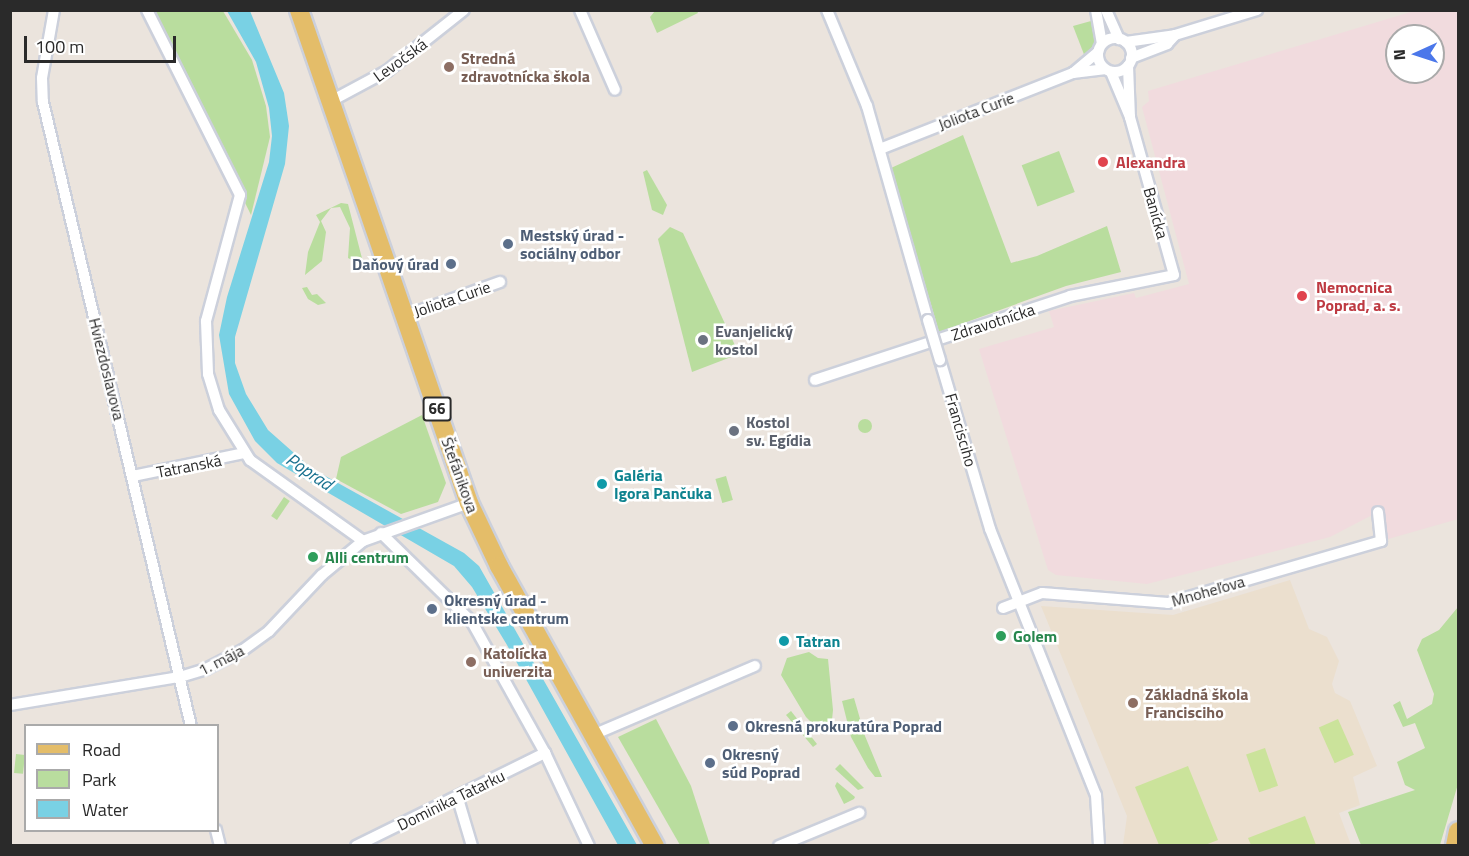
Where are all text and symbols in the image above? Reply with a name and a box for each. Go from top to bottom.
scale bar [27,24,178,62]
north arrow [1385,24,1445,84]
text: 100 m [35,33,84,60]
street label: Levočská [369,34,431,86]
place label: Stredná zdravotnícka škola [461,48,590,86]
text: N [1387,49,1411,61]
marker: Stredná zdravotnícka škola [442,60,456,74]
street label: Joliota Curie [935,88,1017,134]
place label: Alexandra [1116,152,1186,172]
marker: Alexandra [1094,153,1112,171]
street label: Banícka [1140,185,1172,241]
place label: Mestský úrad - sociálny odbor [520,225,624,263]
marker: Mestský úrad - sociálny odbor [501,237,515,251]
place label: Daňový úrad [352,254,439,274]
marker: Daňový úrad [444,257,458,271]
street label: Joliota Curie [411,277,493,321]
place label: Nemocnica Poprad, a. s. [1316,277,1401,315]
marker: Nemocnica Poprad, a. s. [1293,287,1311,305]
street label: Zdravotnícka [949,299,1037,345]
street label: Hviezdoslavova [85,316,129,422]
place label: Evanjelický kostol [715,321,793,359]
marker: Evanjelický kostol [696,333,710,347]
street label: Francisciho [941,391,981,469]
road number: 66 [422,397,452,421]
place label: Kostol sv. Egídia [746,412,811,450]
marker: Kostol sv. Egídia [727,424,741,438]
street label: Štefánikova [437,435,483,515]
water label: Poprad [282,449,336,495]
street label: Tatranská [155,450,223,482]
place label: Galéria Igora Pančuka [614,465,712,503]
marker: Galéria Igora Pančuka [595,477,609,491]
place label: Alli centrum [325,547,409,567]
marker: Alli centrum [306,550,320,564]
street label: Mnoheľova [1169,571,1247,611]
place label: Okresný úrad - klientske centrum [444,590,569,628]
marker: Okresný úrad - klientske centrum [425,602,439,616]
place label: Golem [1013,626,1057,646]
marker: Golem [994,629,1008,643]
place label: Tatran [796,631,840,651]
marker: Tatran [777,634,791,648]
street label: 1. mája [195,640,247,680]
place label: Katolícka univerzita [483,643,552,681]
marker: Katolícka univerzita [464,655,478,669]
place label: Základná škola Francisciho [1145,684,1248,722]
marker: Základná škola Francisciho [1126,696,1140,710]
place label: Okresná prokuratúra Poprad [745,716,942,736]
marker: Okresná prokuratúra Poprad [726,719,740,733]
legend [24,724,219,832]
text: Road [82,736,121,763]
place label: Okresný súd Poprad [722,744,800,782]
marker: Okresný súd Poprad [703,756,717,770]
text: Park [82,766,116,793]
street label: Dominika Tatarku [394,766,508,834]
text: Water [82,796,128,823]

